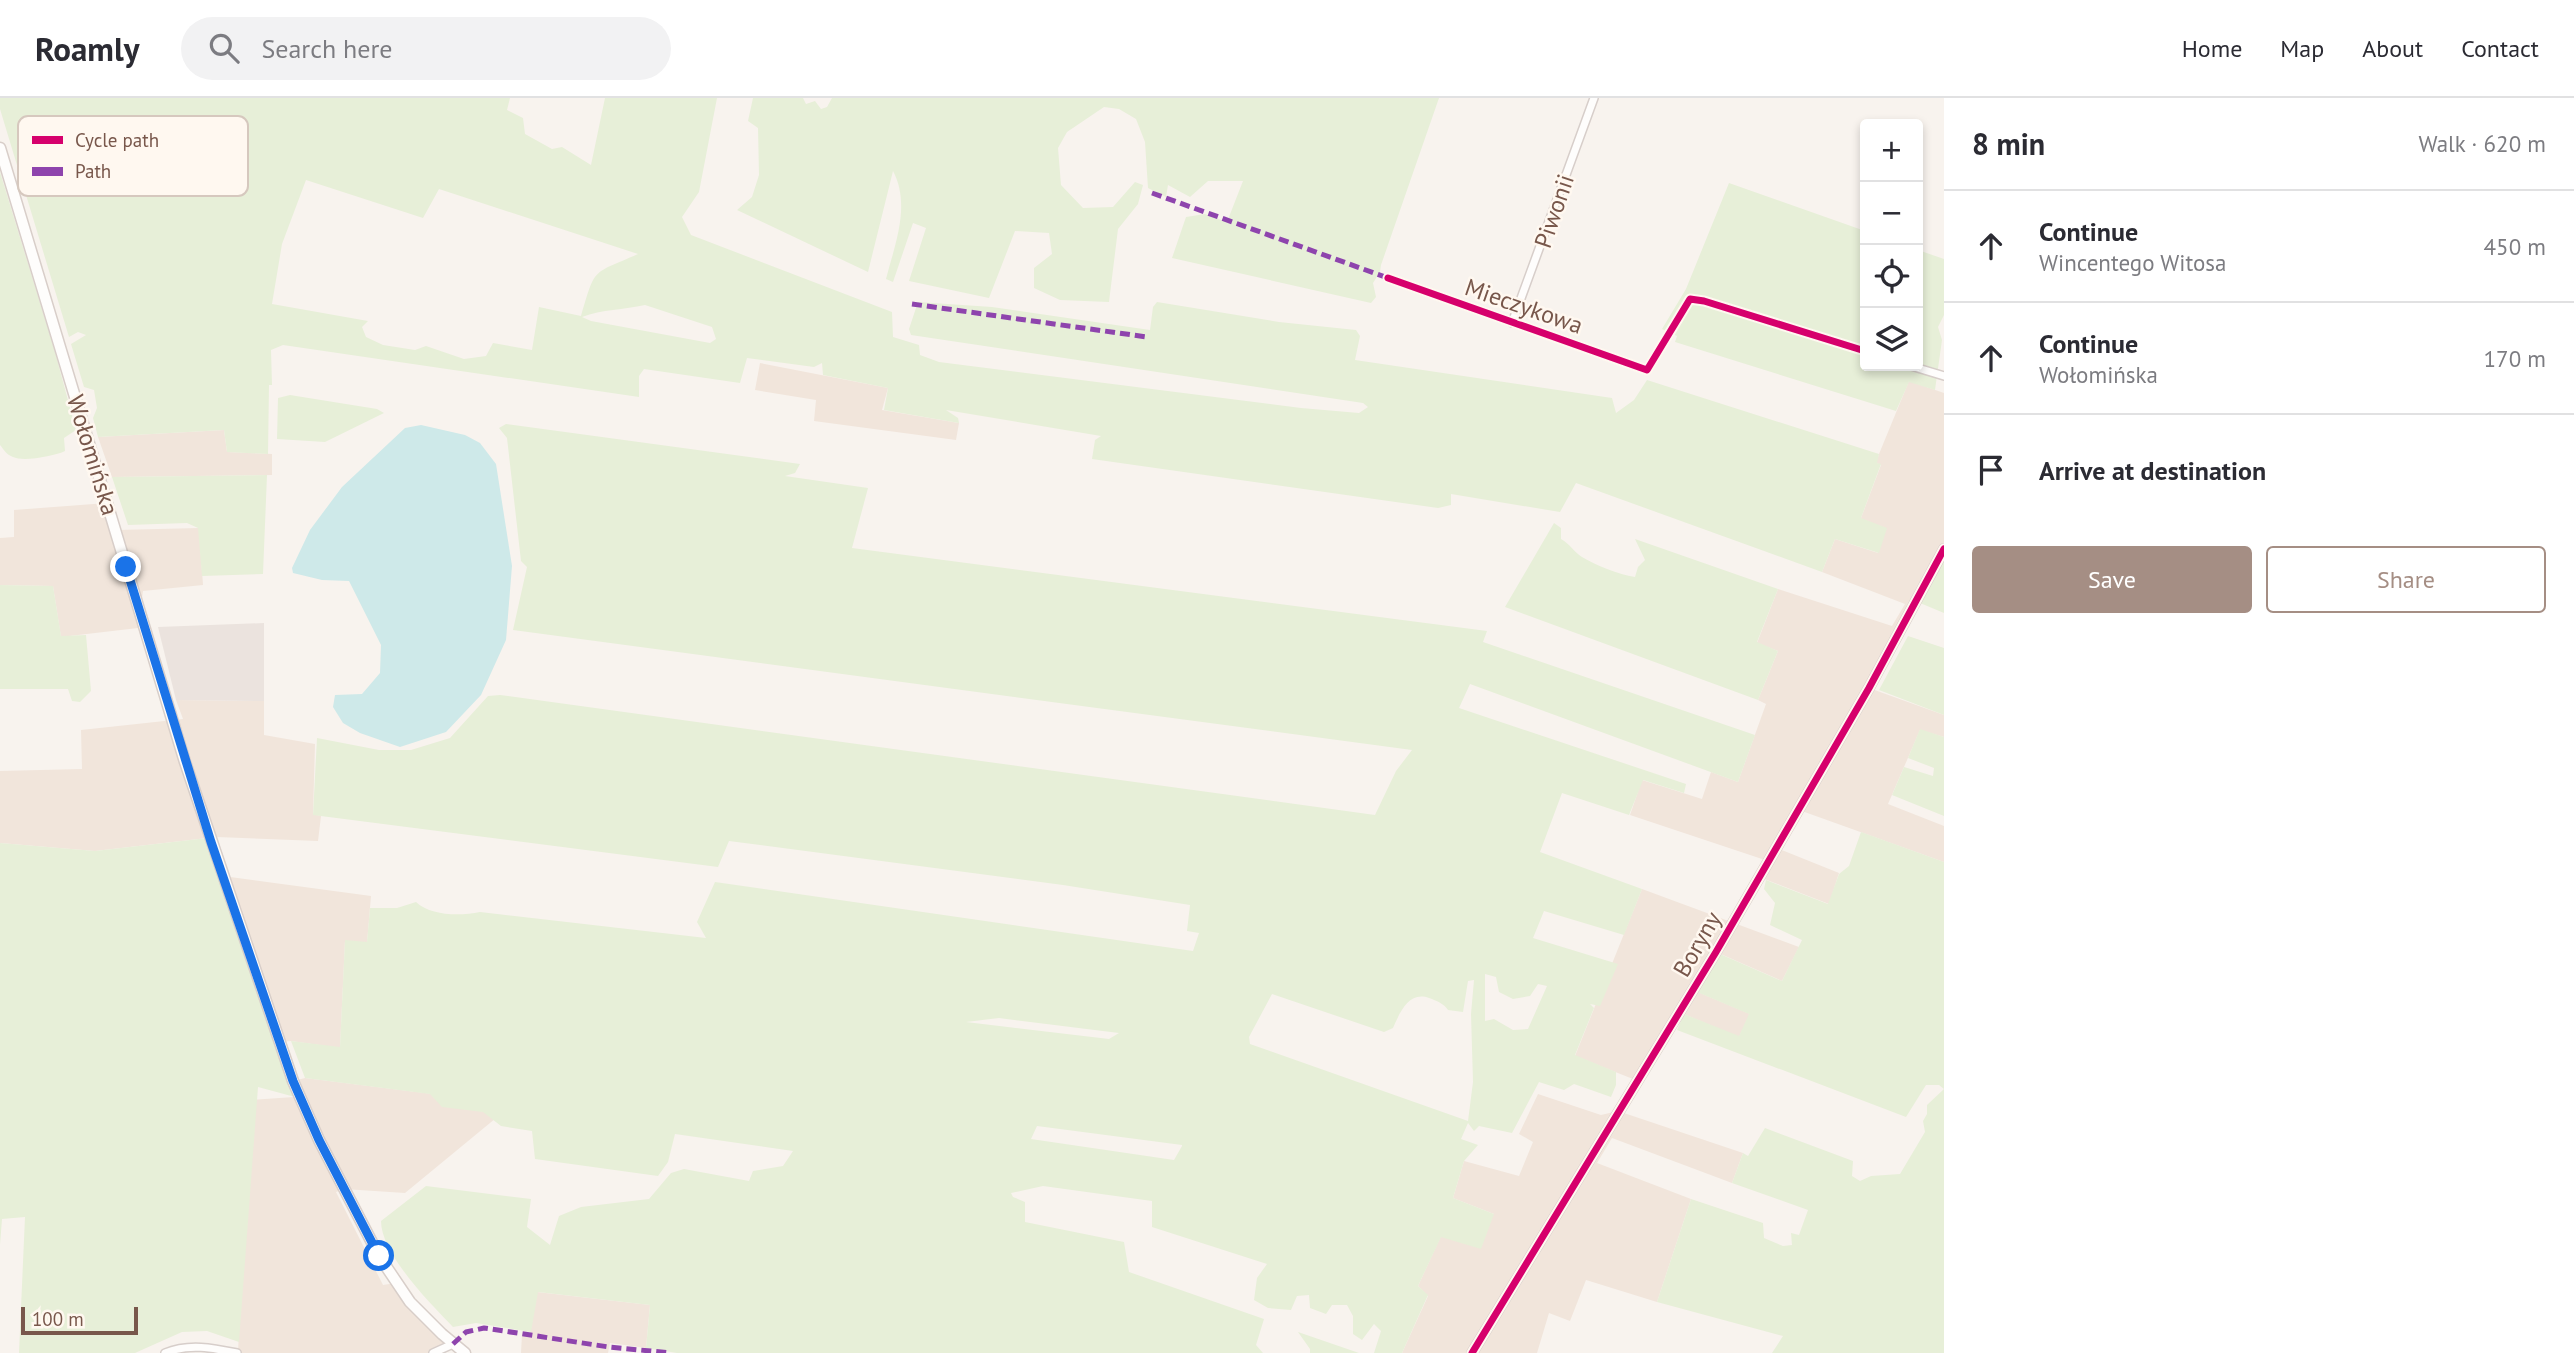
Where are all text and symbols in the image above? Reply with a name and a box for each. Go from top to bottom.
search box [181,17,671,80]
text: Roamly [35,27,139,70]
icon: search [205,29,243,67]
text: Search here [261,32,393,65]
text: Home [2182,33,2242,64]
text: Map [2280,33,2324,64]
text: About [2362,33,2423,64]
text: Contact [2461,33,2539,64]
legend [18,116,248,196]
map controls [1860,119,1923,371]
button: + [1860,119,1923,182]
text: 8 min [1972,124,2045,163]
text: Cycle path [75,128,159,152]
text: Walk · 620 m [2419,129,2546,158]
text: Path [75,159,111,183]
street label: Piwonii [1527,170,1581,252]
button: − [1860,182,1923,245]
text: Continue [2039,215,2138,248]
icon: ahead [1972,227,2010,265]
text: 450 m [2484,232,2546,261]
button: locate [1860,245,1923,308]
text: Wincentego Witosa [2039,248,2226,277]
street label: Mieczykowa [1461,271,1587,341]
button: layers [1860,308,1923,371]
text: Continue [2039,327,2138,360]
icon: ahead [1972,339,2010,377]
text: 170 m [2484,344,2546,373]
text: Wołomińska [2039,360,2158,389]
street label: Wołomińska [60,391,126,519]
icon: arrive [1972,451,2010,489]
text: Arrive at destination [2039,454,2266,487]
button: Save [1972,546,2252,613]
button: Share [2266,546,2546,613]
route end [110,551,141,582]
street label: Boryny [1666,906,1728,982]
route start [363,1240,394,1271]
scale bar [21,1304,138,1336]
text: 100 m [32,1307,84,1331]

